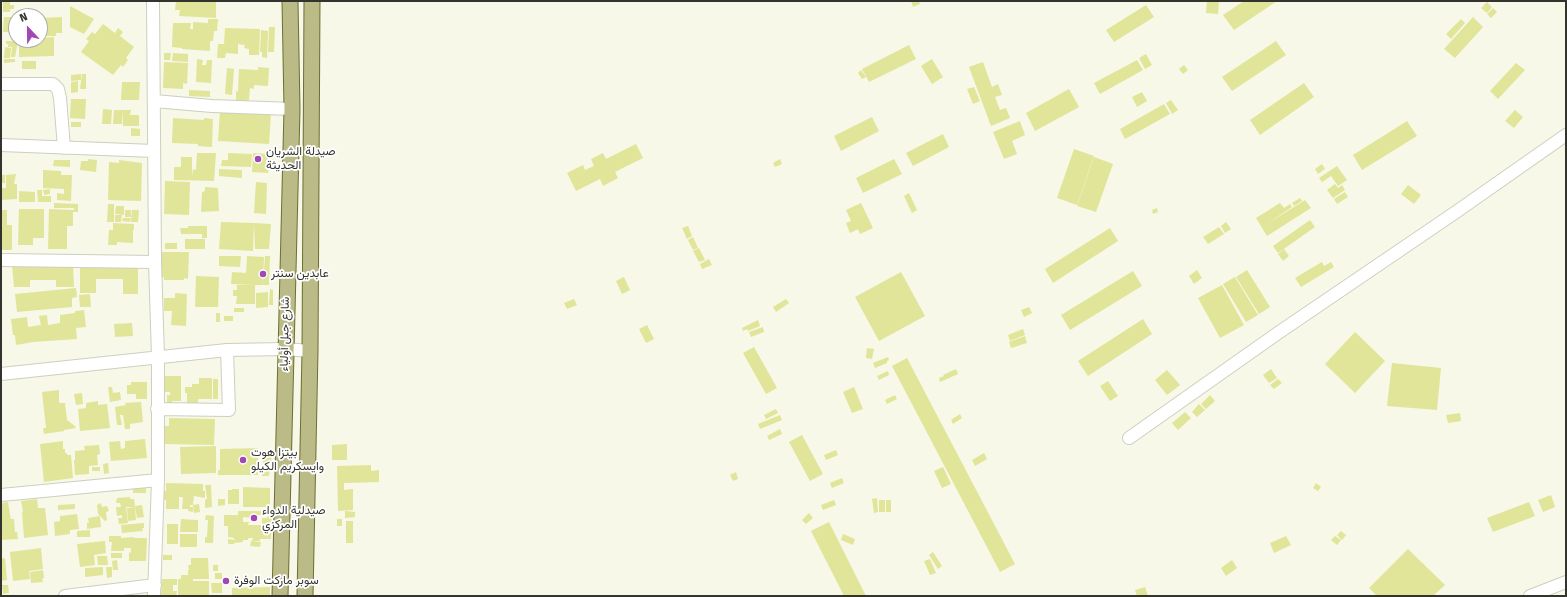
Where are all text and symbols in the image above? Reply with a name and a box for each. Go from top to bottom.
north arrow [8,8,48,48]
text: N [18,10,30,25]
place label: صيدلة الشريان الحديثة [266,145,336,173]
marker: صيدلة الشريان الحديثة [253,154,263,164]
place label: عابدين سنتر [271,267,329,281]
marker: عابدين سنتر [258,269,268,279]
street label: شارع جبل أولياء [277,297,293,371]
place label: بيتزا هوت وايسكريم الكيلو [251,446,324,474]
marker: بيتزا هوت وايسكريم الكيلو [238,455,248,465]
place label: صيدلية الدواء المركزي [262,504,326,532]
marker: صيدلية الدواء المركزي [249,513,259,523]
place label: سوبر ماركت الوفرة [234,574,319,588]
marker: سوبر ماركت الوفرة [221,576,231,586]

